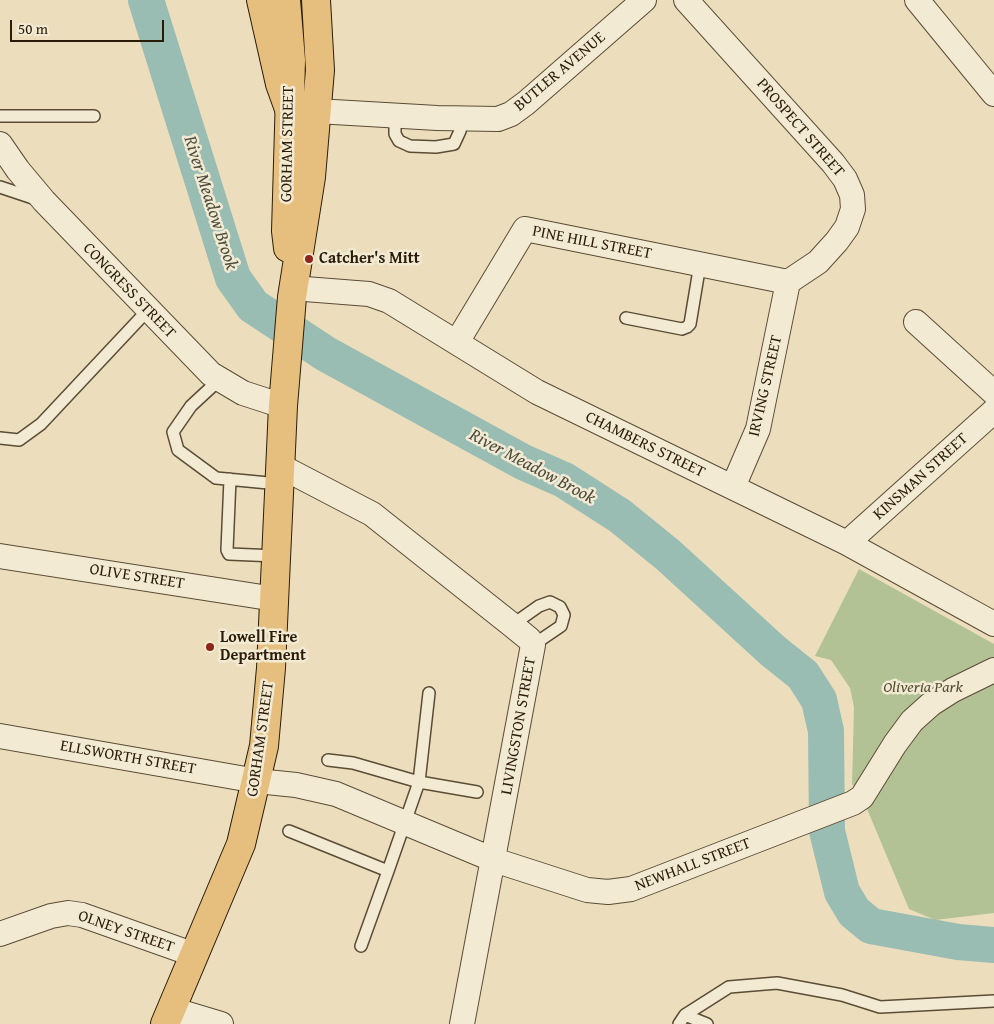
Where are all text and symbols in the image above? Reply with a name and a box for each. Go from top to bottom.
scale bar [12,10,166,42]
text: 50 m [18,18,48,39]
street label: BUTLER AVENUE [510,28,610,116]
street label: PROSPECT STREET [752,75,848,181]
street label: GORHAM STREET [277,86,299,202]
water label: River Meadow Brook [178,133,242,273]
street label: PINE HILL STREET [531,222,653,264]
street label: CONGRESS STREET [78,239,180,343]
place label: Catcher's Mitt [319,249,420,269]
marker: Catcher's Mitt [303,253,315,265]
street label: IRVING STREET [745,333,787,439]
street label: CHAMBERS STREET [582,408,708,482]
water label: River Meadow Brook [465,425,599,509]
street label: KINSMAN STREET [870,430,972,524]
street label: OLIVE STREET [88,560,186,594]
place label: Lowell Fire Department [220,628,306,666]
marker: Lowell Fire Department [204,641,216,653]
street label: LIVINGSTON STREET [497,656,541,796]
park label: Oliveria Park [883,678,963,698]
street label: GORHAM STREET [243,680,279,798]
street label: ELLSWORTH STREET [59,737,197,779]
street label: NEWHALL STREET [632,834,754,896]
street label: OLNEY STREET [75,907,177,957]

